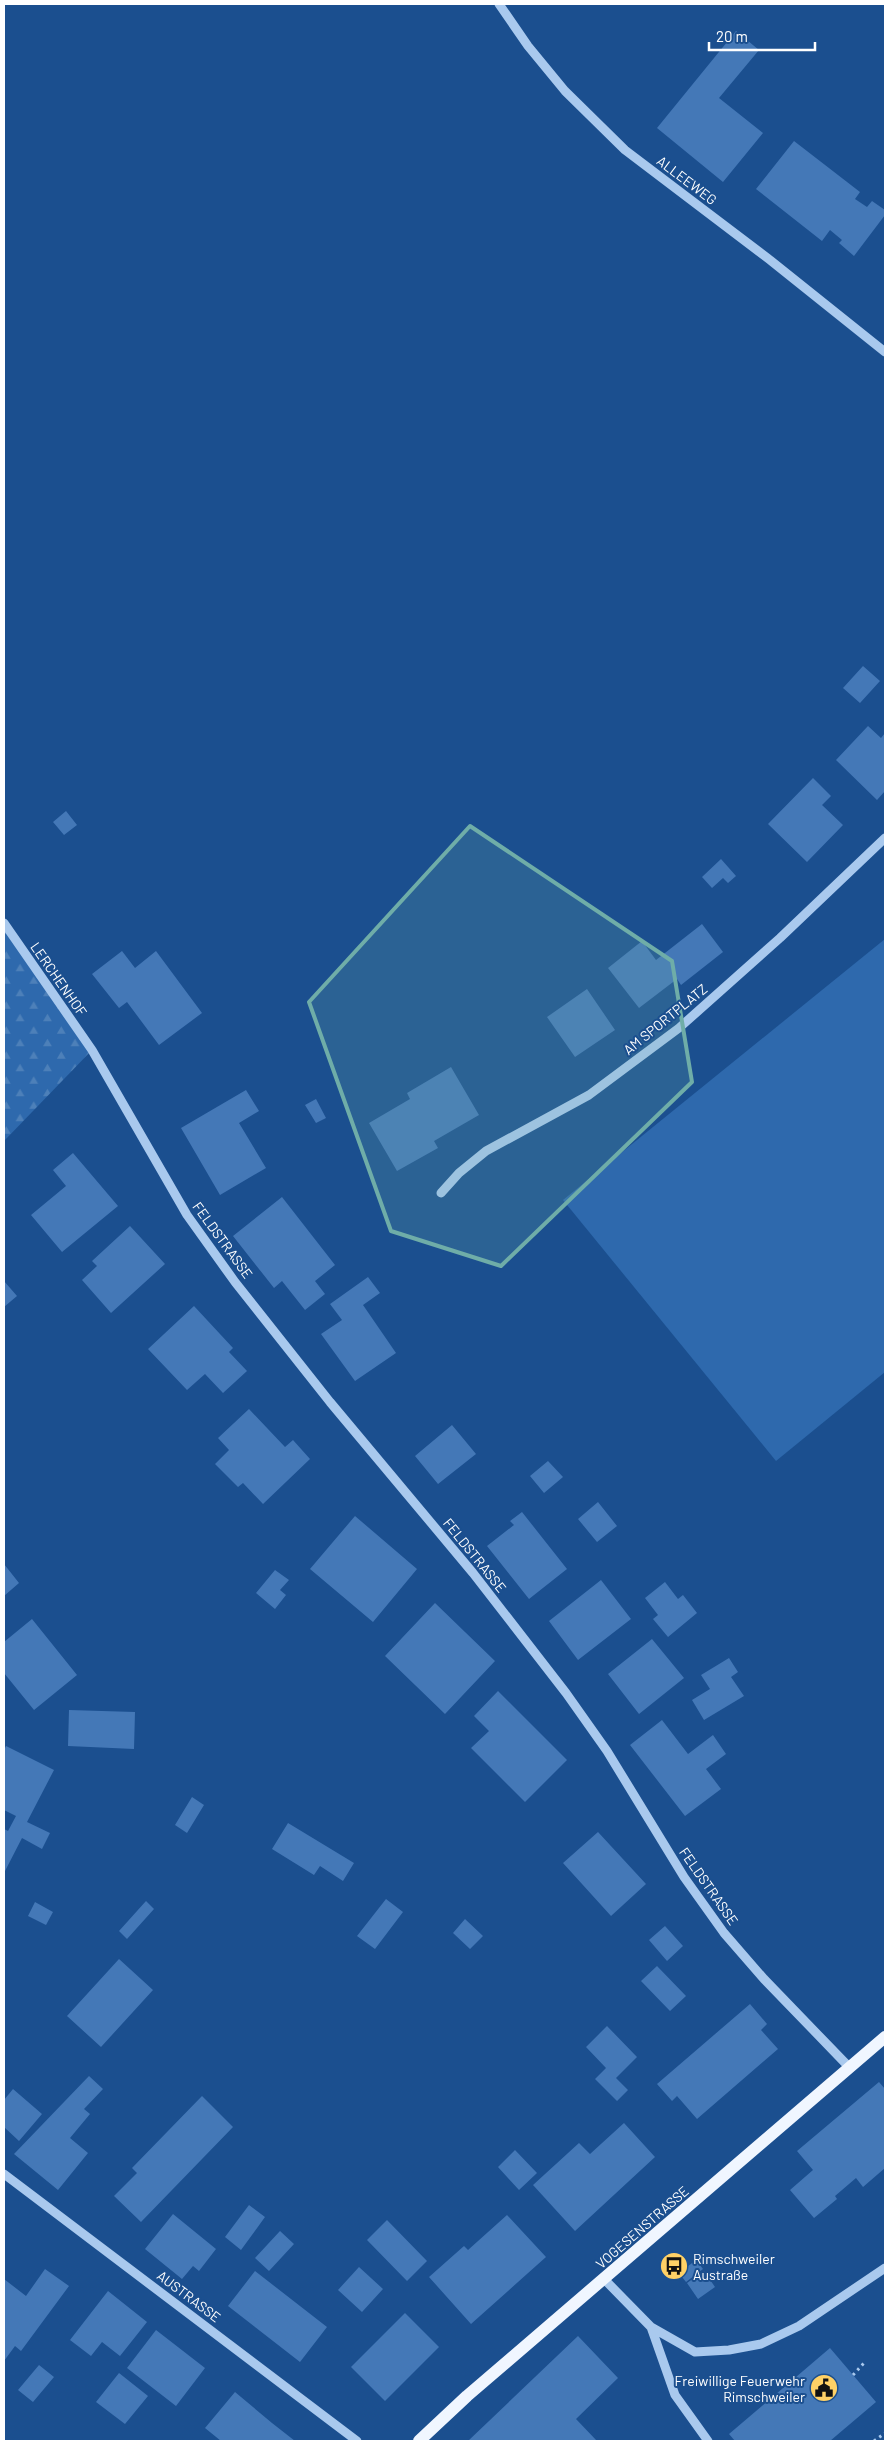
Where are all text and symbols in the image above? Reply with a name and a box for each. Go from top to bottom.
scale bar [709,20,815,52]
text: 20 m [716,27,748,45]
street label: ALLEEWEG [654,152,720,208]
street label: LERCHENHOF [27,939,91,1019]
street label: AM SPORTPLATZ [620,980,710,1058]
street label: FELDSTRASSE [189,1198,257,1282]
street label: FELDSTRASSE [440,1514,510,1596]
street label: FELDSTRASSE [676,1844,742,1928]
street label: VOGESENSTRASSE [592,2182,692,2272]
place label: Rimschweiler Austraße [693,2250,775,2283]
bus stop icon: Rimschweiler Austraße [659,2251,689,2281]
street label: AUSTRASSE [154,2267,224,2325]
place label: Freiwillige Feuerwehr Rimschweiler [674,2372,805,2405]
public building icon: Freiwillige Feuerwehr Rimschweiler [809,2373,839,2403]

